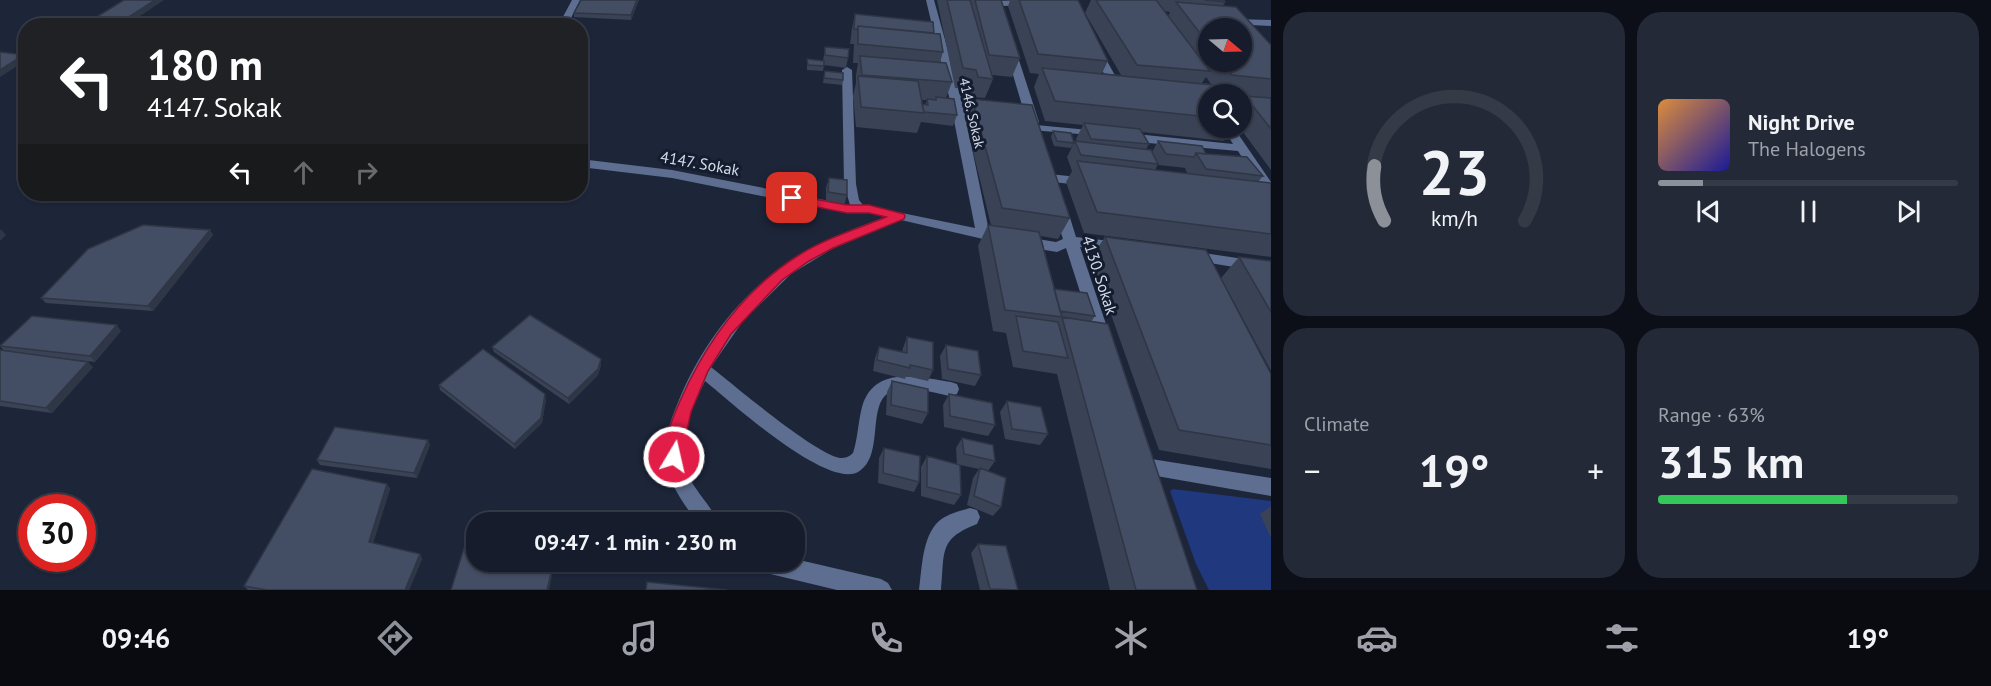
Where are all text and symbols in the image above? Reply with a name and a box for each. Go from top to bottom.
north arrow [1198,18,1252,72]
map controls [1198,18,1252,138]
text: 180 m [147,37,263,92]
icon: left [48,42,126,120]
street label: 4146. Sokak [955,76,989,150]
button: search [1198,84,1252,138]
text: 4147. Sokak [147,90,282,124]
text: Night Drive [1748,108,1855,136]
text: 23 [1419,131,1489,212]
text: The Halogens [1748,136,1866,162]
street label: 4147. Sokak [659,146,741,180]
icon: left [224,156,257,189]
icon: ahead [287,156,320,189]
icon: right [350,156,383,189]
pin [766,172,817,223]
icon: arrive [775,181,808,214]
icon: previous [1692,195,1725,228]
icon: pause [1792,195,1825,228]
icon: next [1892,195,1925,228]
text: km/h [1430,204,1477,232]
street label: 4130. Sokak [1078,233,1122,317]
text: Range · 63% [1658,402,1765,428]
text: Climate [1304,411,1370,437]
position arrow [642,425,706,489]
text: 315 km [1658,432,1804,490]
text: 19° [1419,441,1489,499]
text: − [1304,449,1321,492]
text: + [1587,449,1604,492]
speed limit sign: 30 [18,494,96,572]
text: 09:47 · 1 min · 230 m [534,528,737,556]
icon: directions [374,617,416,659]
icon: music [619,617,661,659]
icon: phone [865,617,907,659]
icon: climate [1110,617,1152,659]
icon: car [1356,617,1398,659]
icon: filters [1601,617,1643,659]
text: 09:46 [102,621,170,655]
text: 19° [1847,621,1889,655]

